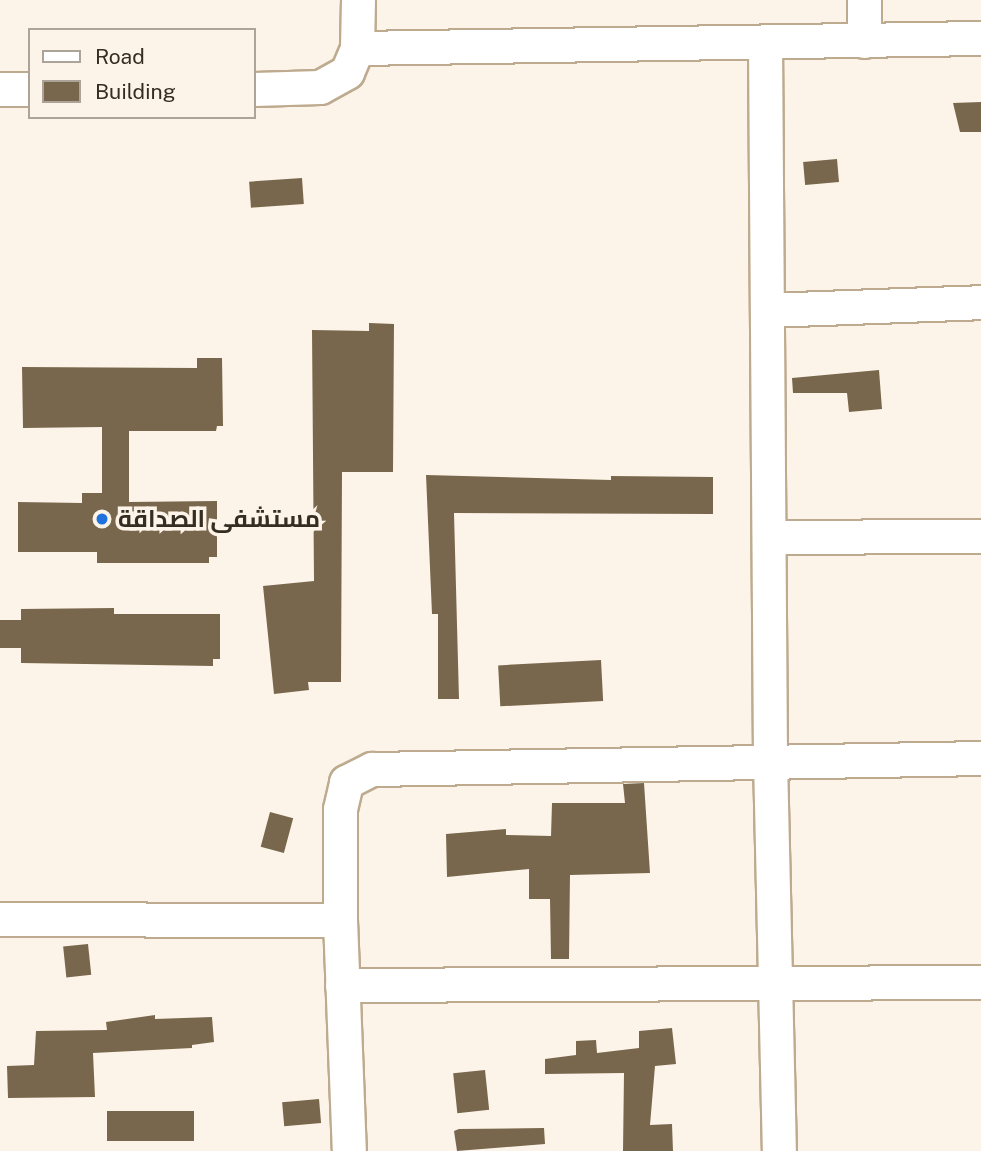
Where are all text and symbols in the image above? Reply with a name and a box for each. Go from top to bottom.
legend [28,28,256,119]
text: Road [95,44,145,69]
text: Building [95,79,176,104]
place label: مستشفى الصداقة [118,505,320,533]
marker: مستشفى الصداقة [92,509,112,529]

